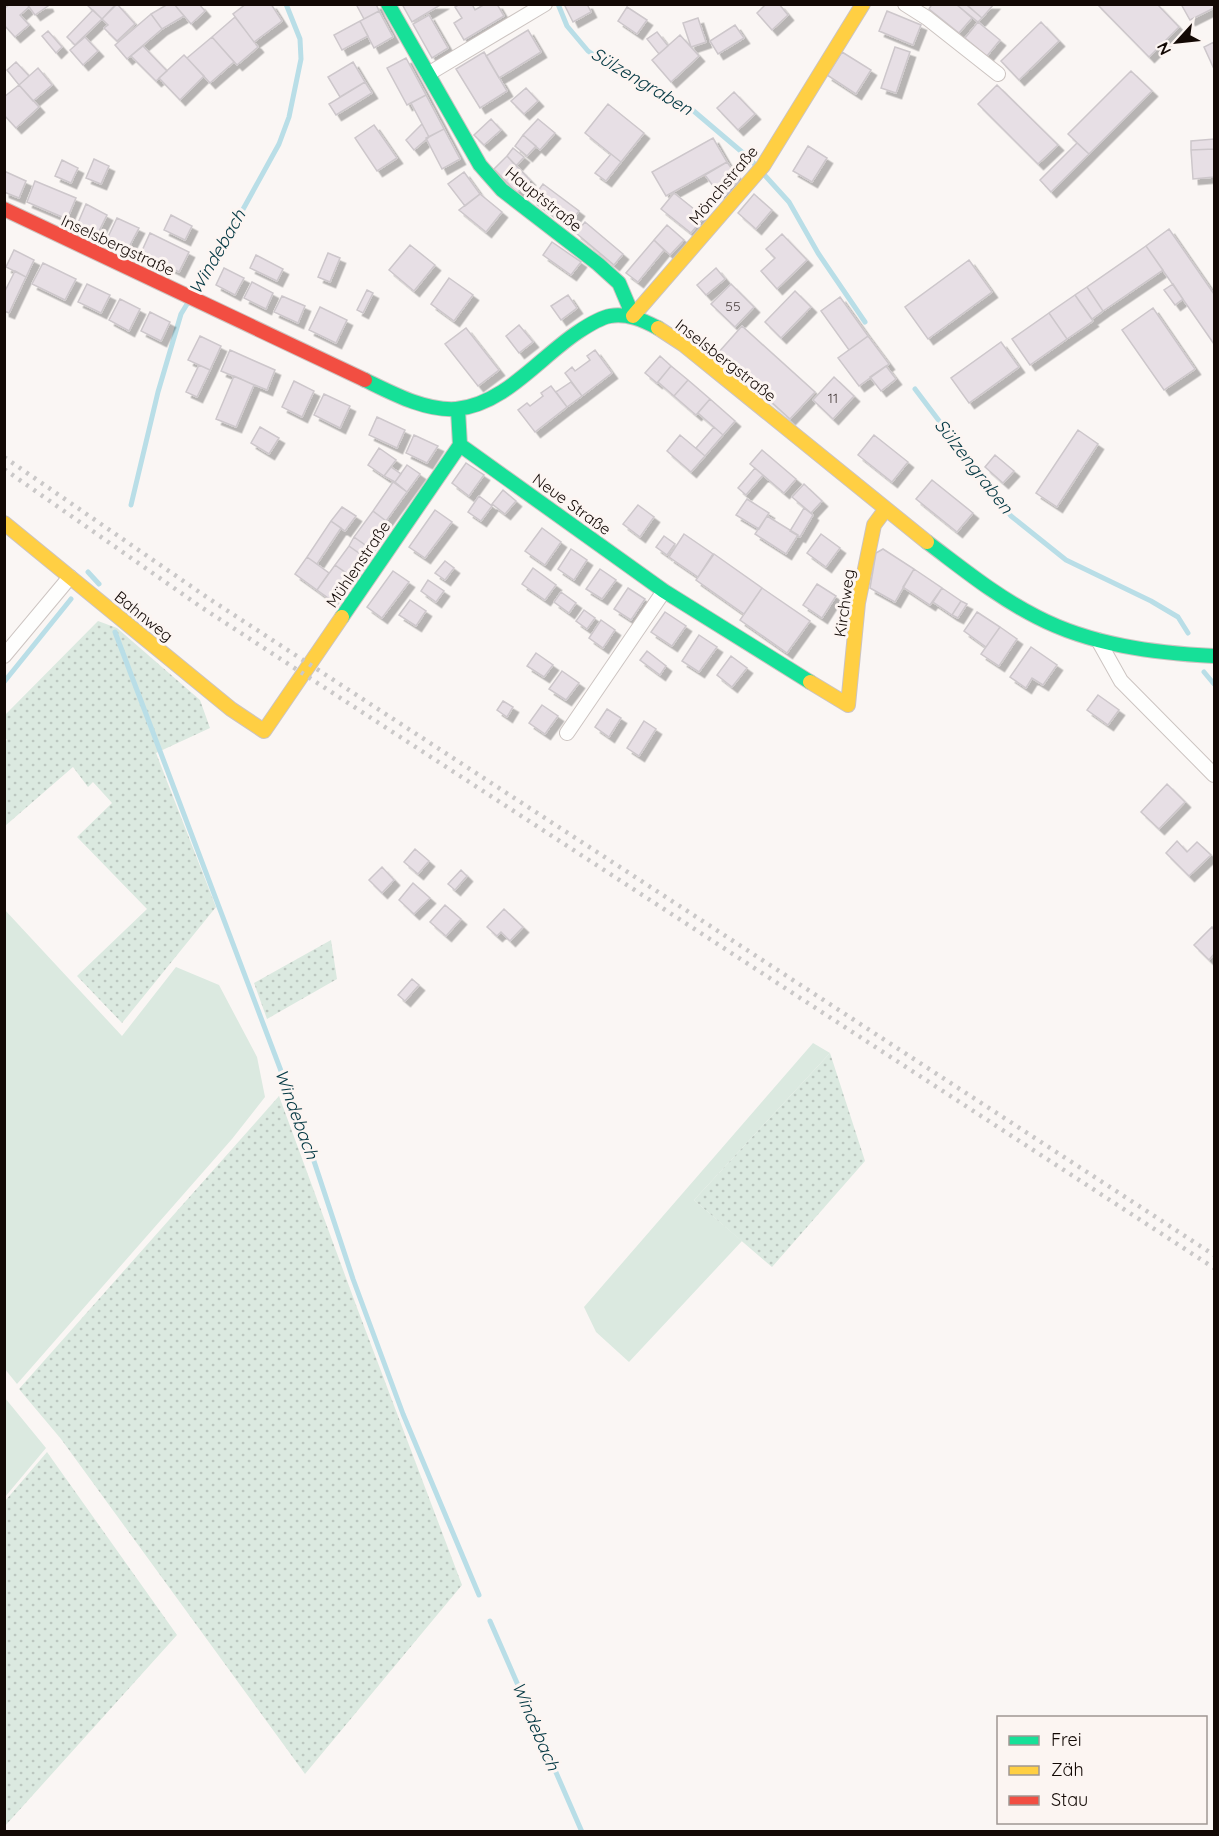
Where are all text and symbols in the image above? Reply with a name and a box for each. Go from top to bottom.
north arrow [1147,12,1207,72]
text: N [1152,39,1175,59]
water label: Sülzengraben [587,42,697,120]
street label: Mönchstraße [684,141,762,229]
street label: Hauptstraße [502,162,586,236]
water label: Windebach [184,205,251,298]
street label: Inselsbergstraße [58,210,178,280]
house number: 55 [725,297,741,315]
street label: Inselsbergstraße [671,314,781,406]
house number: 11 [828,389,838,407]
water label: Sülzengraben [930,414,1018,518]
street label: Neue Straße [529,469,615,539]
street label: Mühlenstraße [322,517,394,611]
street label: Kirchweg [829,568,859,638]
street label: Bahnweg [111,586,177,646]
water label: Windebach [270,1066,324,1163]
water label: Windebach [507,1678,565,1775]
legend [997,1716,1207,1824]
text: Frei [1051,1728,1082,1751]
text: Zäh [1051,1758,1084,1781]
text: Stau [1051,1788,1088,1811]

